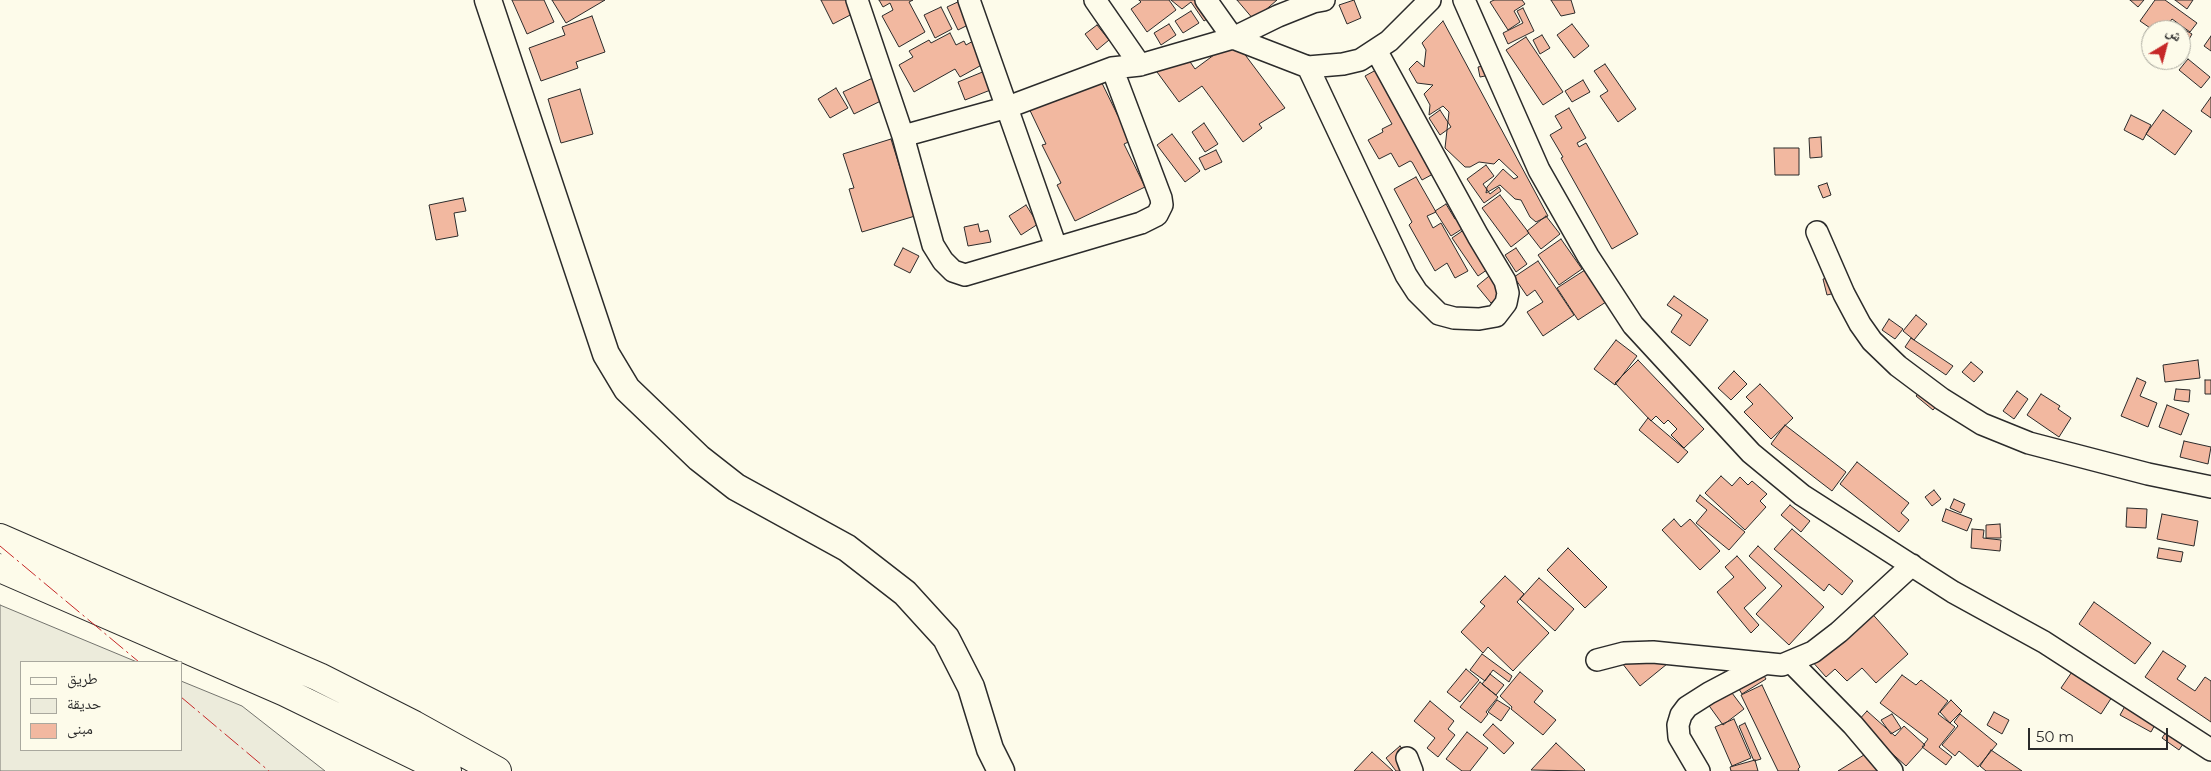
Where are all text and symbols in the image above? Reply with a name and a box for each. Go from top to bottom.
north arrow [2141,20,2191,70]
text: ش [2163,22,2186,45]
legend [20,661,182,751]
text: طريق [67,669,98,688]
text: حديقة [67,694,101,713]
scale bar [2031,718,2171,750]
text: مبنى [67,719,93,738]
text: 50 m [2036,727,2074,746]

